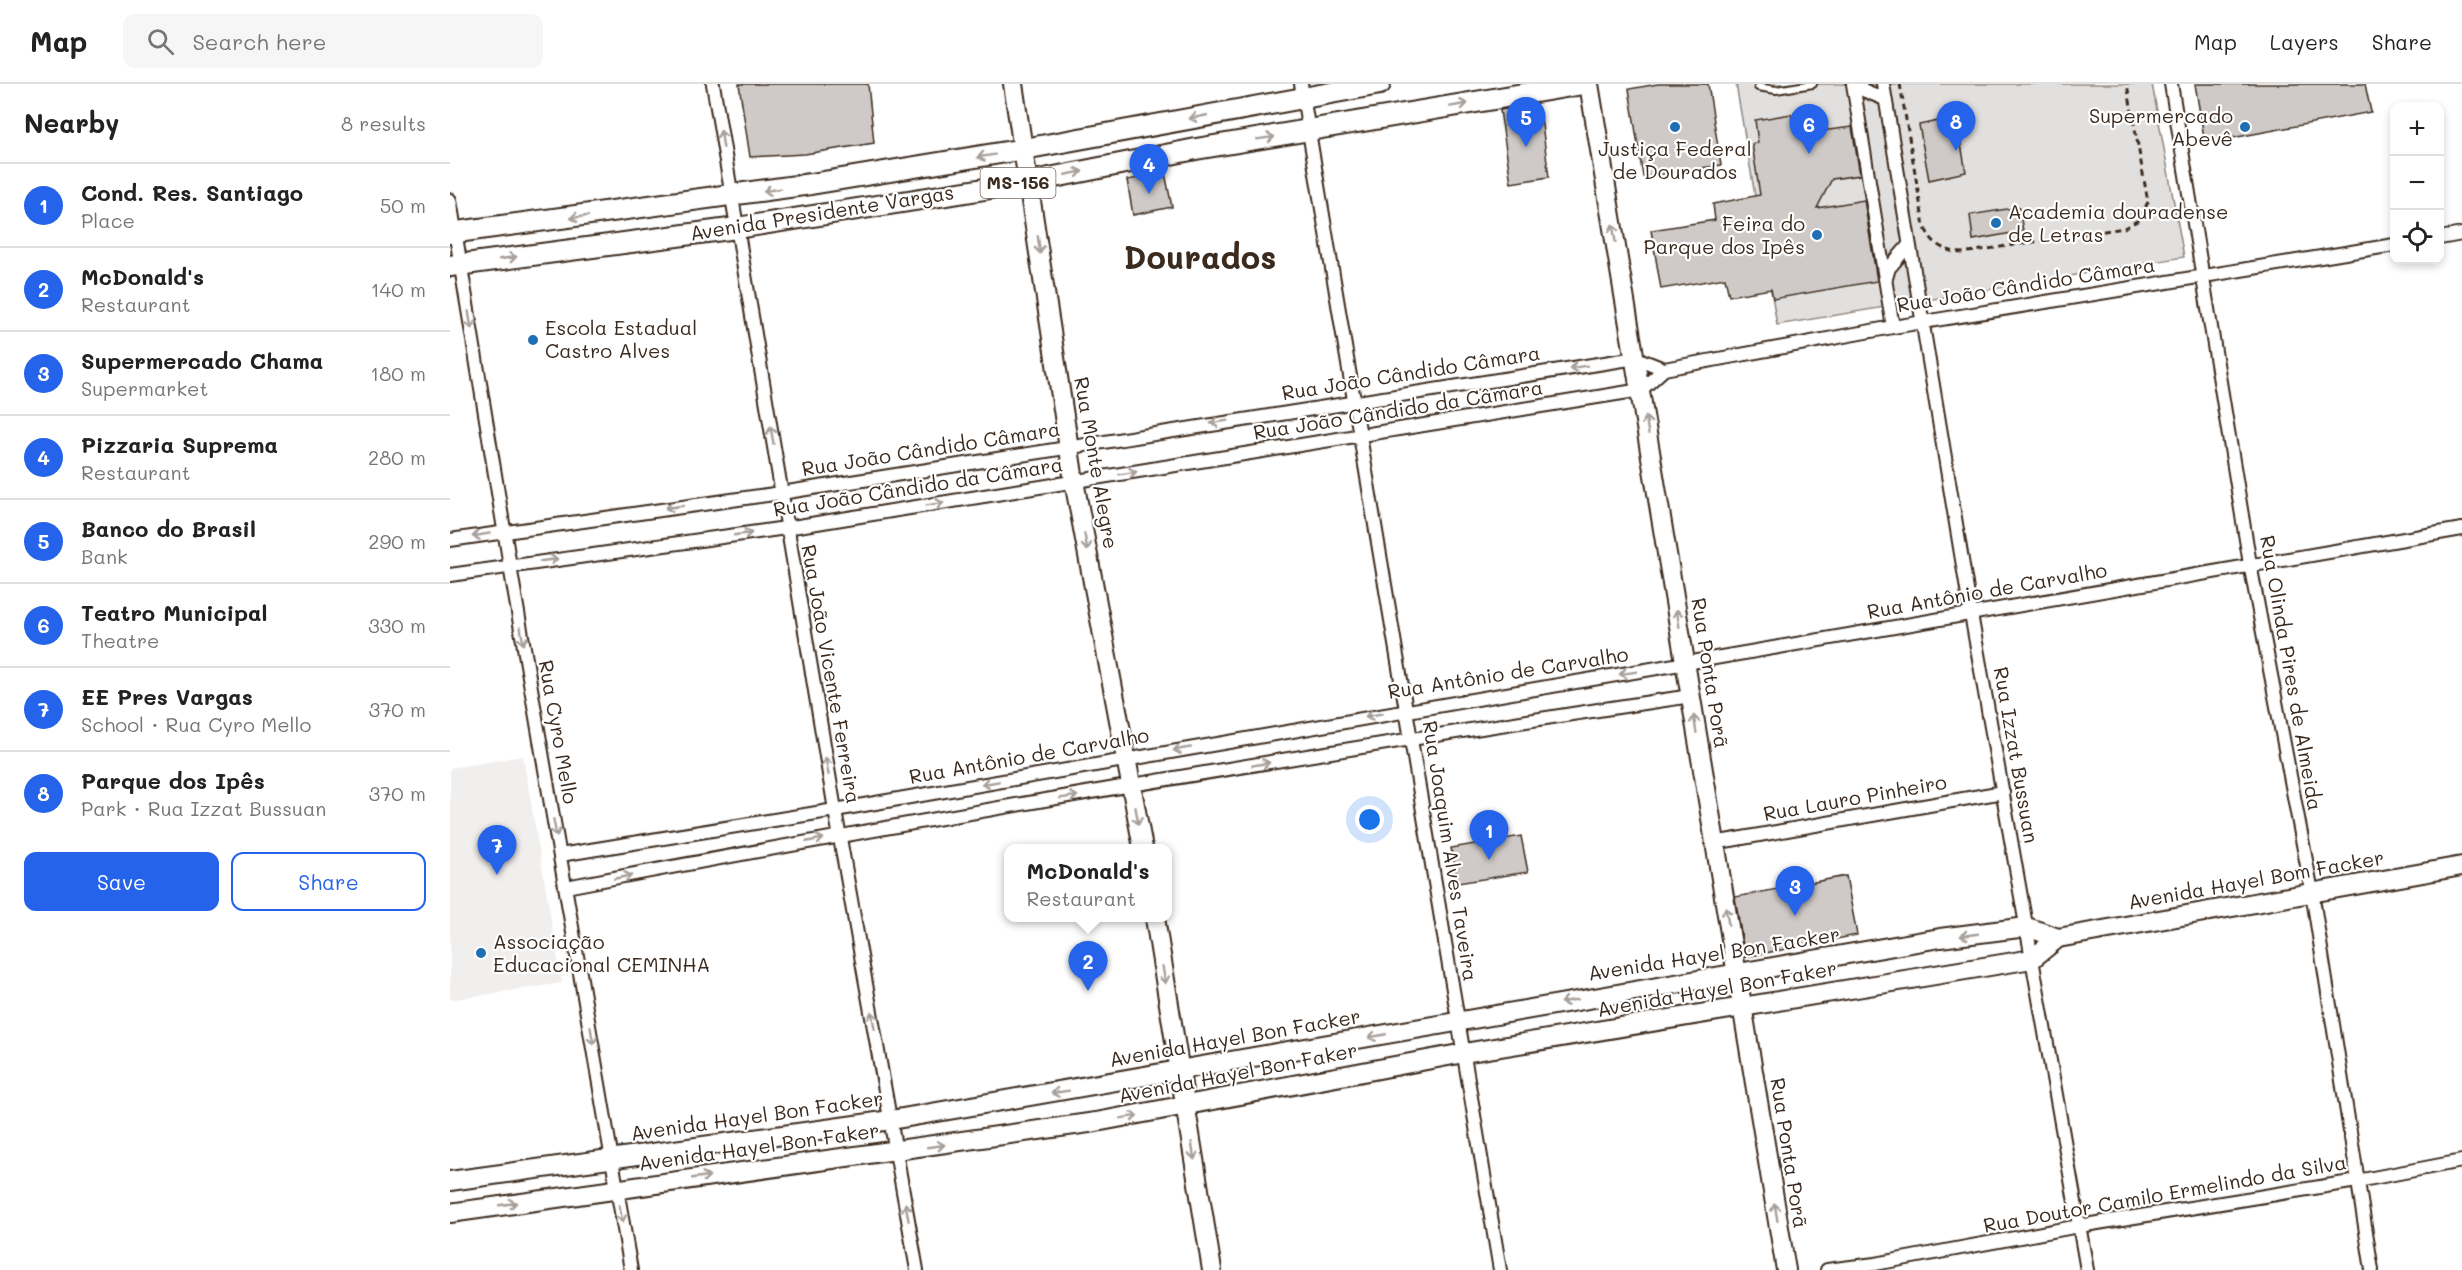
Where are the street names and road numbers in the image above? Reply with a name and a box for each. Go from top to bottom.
road number: MS-156 [980,168,1056,198]
street label: Avenida Presidente Vargas [688,178,956,246]
street label: Rua João Cândido Câmara [1895,251,2157,317]
street label: Rua João Cândido Câmara [1280,339,1542,405]
street label: Rua João Cândido da Câmara [1251,373,1545,445]
street label: Rua Monte Alegre [1069,375,1125,551]
street label: Rua João Cândido Câmara [800,415,1062,481]
street label: Rua João Cândido da Câmara [771,450,1065,522]
street label: Rua Olinda Pires de Almeida [2255,533,2329,812]
street label: Rua João Vicente Ferreira [796,542,868,805]
street label: Rua Antônio de Carvalho [1865,556,2109,624]
street label: Rua Ponta Porã [1686,596,1736,750]
street label: Rua Antônio de Carvalho [1386,640,1630,704]
street label: Rua Cyro Mello [534,658,584,806]
street label: Rua Izzat Bussuan [1989,665,2045,845]
street label: Rua Joaquim Alves Taveira [1418,719,1484,983]
street label: Rua Antônio de Carvalho [907,721,1151,789]
street label: Rua Lauro Pinheiro [1761,768,1949,826]
street label: Avenida Hayel Bom Facker [2126,844,2386,914]
street label: Avenida Hayel Bon Facker [1586,920,1842,986]
street label: Avenida Hayel Bon Faker [1595,954,1839,1022]
street label: Avenida Hayel Bon Facker [1107,1002,1363,1072]
street label: Avenida Hayel Bon Faker [1116,1036,1360,1108]
street label: Rua Ponta Porã [1765,1076,1815,1230]
street label: Avenida Hayel Bon Facker [629,1084,885,1146]
street label: Avenida Hayel Bon Faker [637,1116,881,1176]
street label: Rua Doutor Camilo Ermelindo da Silva [1981,1148,2348,1238]

